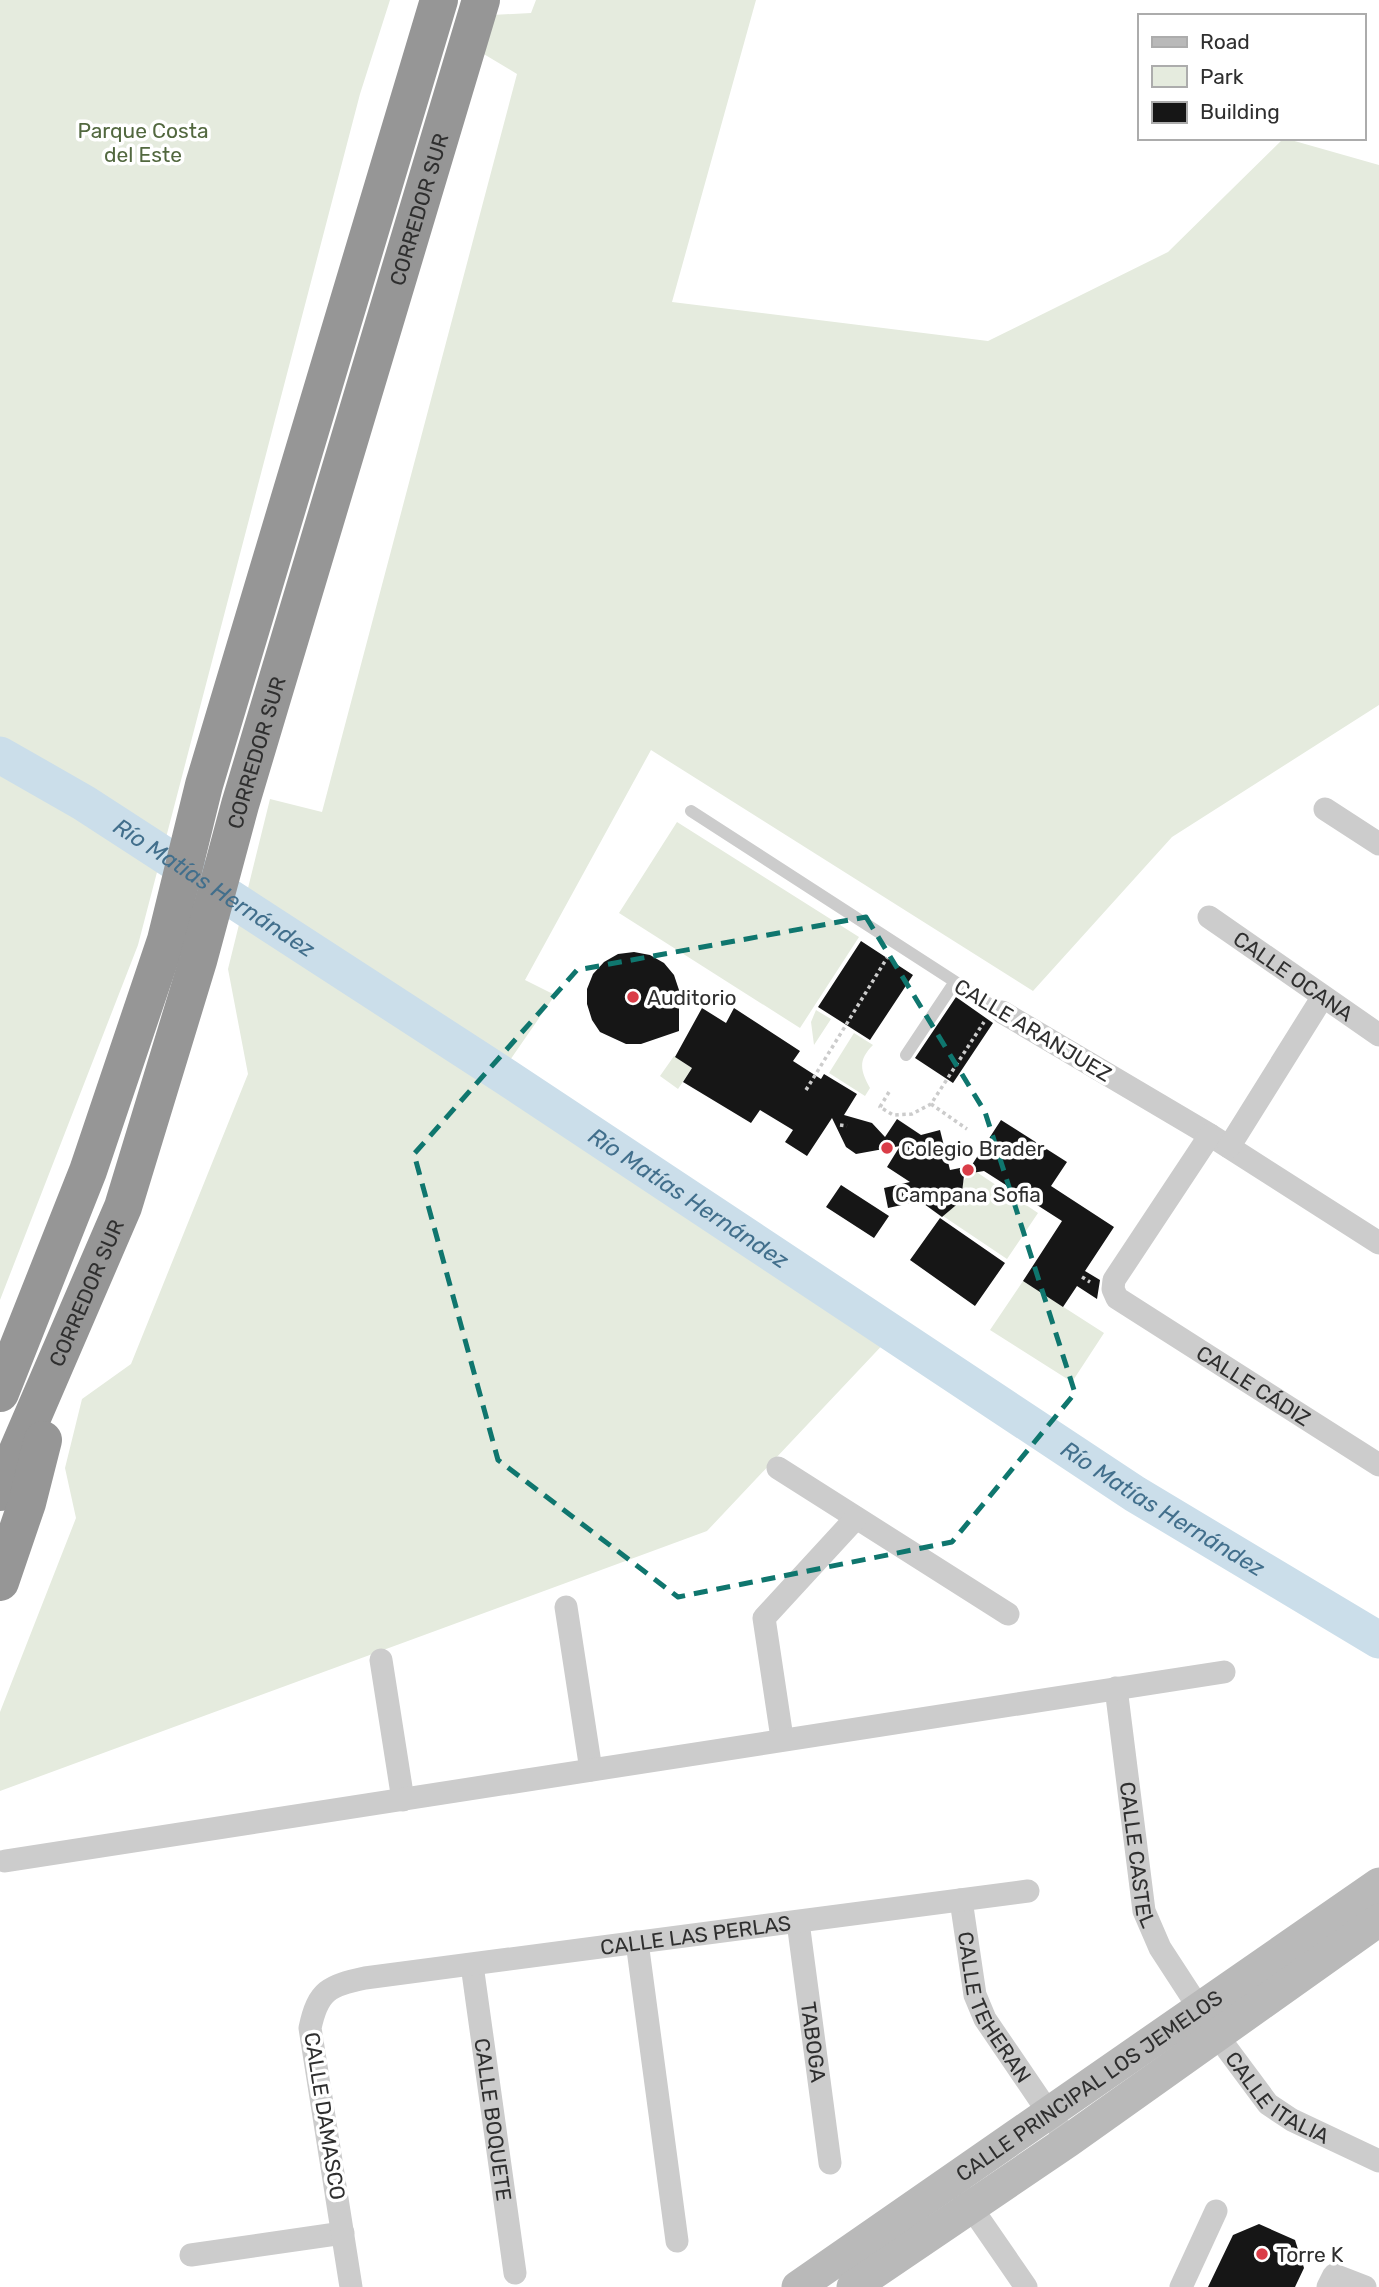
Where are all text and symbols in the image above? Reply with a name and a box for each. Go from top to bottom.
legend [1138,14,1365,140]
text: Road [1200,29,1250,54]
text: Park [1200,64,1244,89]
text: Building [1200,99,1280,124]
park label: Parque Costa del Este [77,118,209,167]
street label: CORREDOR SUR [384,130,453,288]
street label: CORREDOR SUR [222,673,290,831]
water label: Río Matías Hernández [108,812,320,963]
street label: CALLE OCANA [1229,925,1358,1026]
street label: CALLE ARANJUEZ [950,973,1116,1087]
place label: Auditorio [647,985,737,1010]
marker: Auditorio [625,989,641,1005]
water label: Río Matías Hernández [583,1122,794,1275]
place label: Colegio Brader [901,1136,1044,1161]
marker: Colegio Brader [879,1140,895,1156]
marker: Campana Sofia [960,1162,976,1178]
place label: Campana Sofia [895,1182,1041,1207]
street label: CORREDOR SUR [43,1215,129,1370]
street label: CALLE CÁDIZ [1192,1340,1315,1431]
water label: Río Matías Hernández [1056,1435,1270,1583]
street label: CALLE CASTEL [1115,1780,1162,1931]
street label: CALLE LAS PERLAS [599,1910,792,1960]
street label: CALLE TEHERAN [953,1930,1037,2087]
street label: CALLE PRINCIPAL LOS JEMELOS [951,1984,1227,2186]
street label: TABOGA [796,2000,832,2084]
street label: CALLE DAMASCO [299,2030,351,2202]
street label: CALLE BOQUETE [470,2036,517,2203]
street label: CALLE ITALIA [1221,2046,1334,2148]
place label: Torre K [1276,2242,1344,2267]
marker: Torre K [1254,2246,1270,2262]

